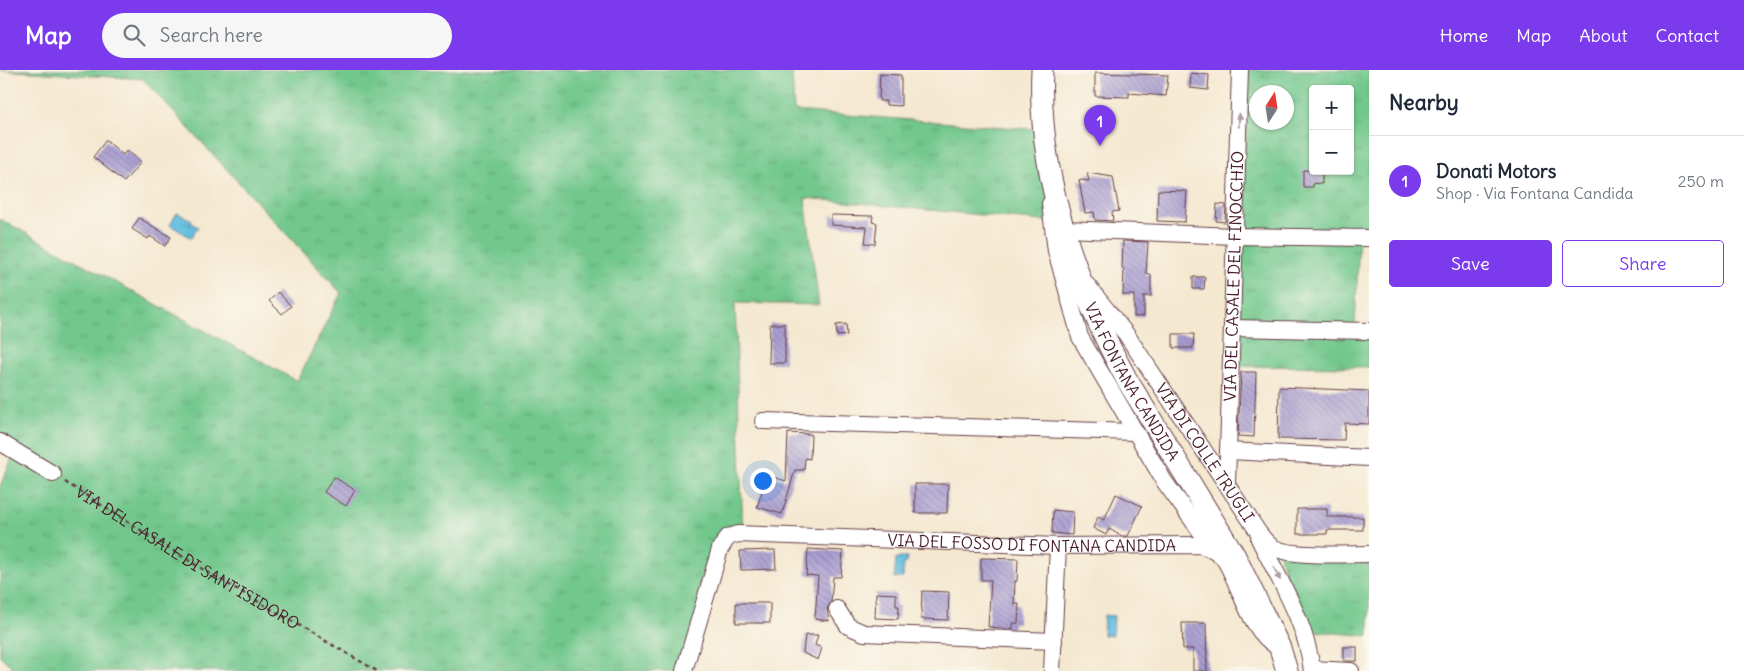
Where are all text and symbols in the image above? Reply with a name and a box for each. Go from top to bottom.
search box [102,13,452,58]
text: Map [25,20,72,50]
icon: search [120,21,148,49]
text: Search here [160,23,263,47]
text: Home [1440,24,1488,47]
text: Map [1516,24,1551,47]
text: About [1579,24,1627,47]
text: Contact [1655,24,1719,47]
north arrow [1249,85,1294,130]
map controls [1309,85,1354,175]
button: + [1309,85,1354,130]
text: Nearby [1389,89,1459,116]
pin: 1 [1084,105,1116,146]
one-way arrow [1235,112,1243,128]
button: − [1309,130,1354,175]
street label: VIA DEL CASALE DEL FINOCCHIO [1220,151,1247,402]
text: Donati Motors [1436,159,1556,183]
text: 1 [1402,171,1408,191]
text: 250 m [1678,171,1724,191]
text: Shop · Via Fontana Candida [1436,183,1633,203]
button: Save [1389,240,1552,287]
button: Share [1562,240,1724,287]
street label: VIA FONTANA CANDIDA [1081,299,1184,464]
street label: VIA DI COLLE TRUGLI [1152,379,1259,526]
your location [750,468,776,494]
street label: VIA DEL CASALE DI SANT'ISIDORO [72,481,303,634]
street label: VIA DEL FOSSO DI FONTANA CANDIDA [887,530,1176,556]
one-way arrow [1273,567,1281,581]

